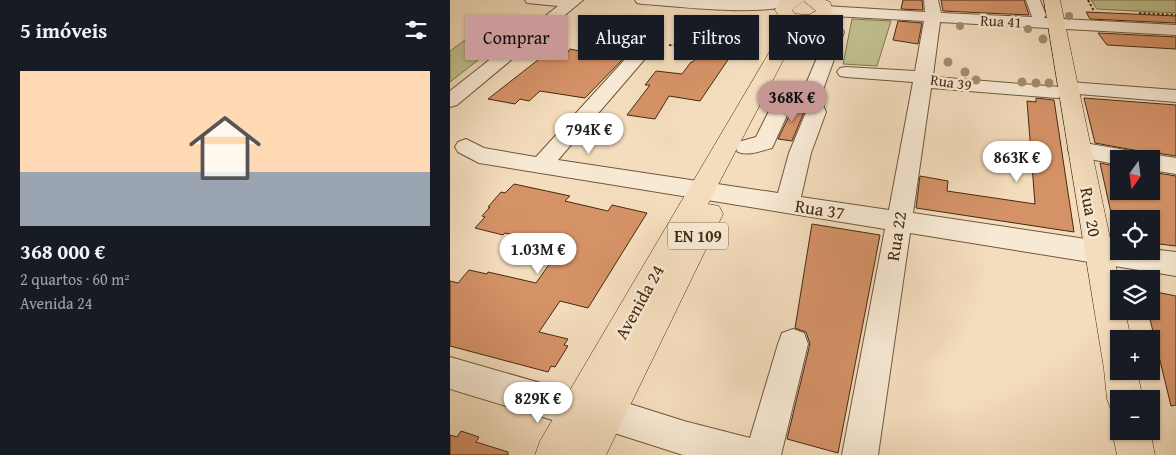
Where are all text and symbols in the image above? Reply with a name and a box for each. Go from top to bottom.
street label: Rua 41 [980,9,1022,33]
text: 5 imóveis [20,15,107,46]
chip: Comprar [465,15,568,60]
chip: Alugar [578,15,664,60]
chip: Filtros [674,15,759,60]
chip: Novo [769,15,843,60]
icon: filters [402,16,430,44]
street label: Rua 39 [929,69,973,95]
pin: 368K € [751,80,833,123]
text: 368K € [769,85,815,109]
icon: home [180,103,270,193]
pin: 794K € [548,112,630,155]
text: 794K € [566,117,612,141]
pin: 863K € [976,140,1058,183]
text: 863K € [994,145,1040,169]
north arrow [1110,150,1160,200]
map controls [1110,150,1160,440]
street label: Rua 20 [1073,185,1109,239]
street label: Rua 37 [793,192,847,226]
street label: Rua 22 [879,209,913,263]
button: locate [1110,210,1160,260]
road number: EN 109 [668,222,728,250]
pin: 1.03M € [492,232,584,275]
text: 368 000 € [20,236,105,267]
text: 1.03M € [511,237,565,261]
street label: Avenida 24 [607,260,671,344]
text: 2 quartos · 60 m² [20,267,130,291]
button: layers [1110,270,1160,320]
text: Avenida 24 [20,291,93,315]
button: + [1110,330,1160,380]
pin: 829K € [497,382,579,424]
text: 829K € [515,386,561,410]
button: − [1110,390,1160,440]

